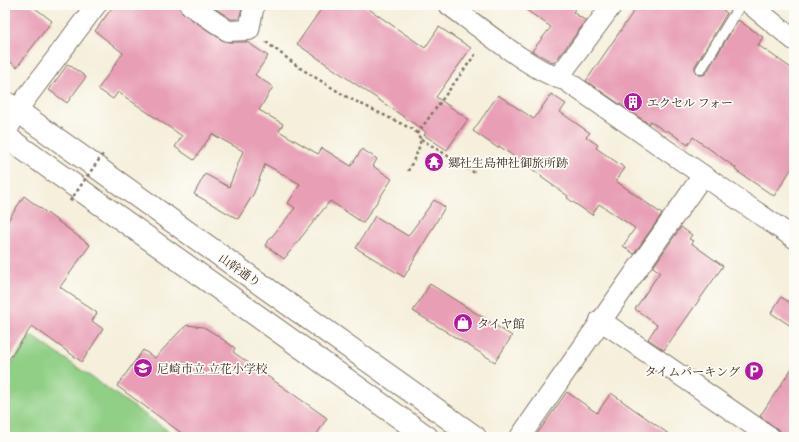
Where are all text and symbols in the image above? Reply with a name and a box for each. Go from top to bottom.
building icon: エクセル フォー [622,91,644,113]
place label: エクセル フォー [647,94,733,111]
temple icon: 郷社生島神社御旅所跡 [423,151,445,173]
place label: 郷社生島神社御旅所跡 [448,154,568,171]
street label: 山幹通り [215,249,265,291]
shop icon: タイヤ館 [452,312,474,334]
place label: タイヤ館 [477,315,525,332]
school or university icon: 尼崎市立 立花小学校 [132,357,154,379]
place label: 尼崎市立 立花小学校 [157,360,268,377]
parking icon: タイムパーキング [743,360,765,382]
place label: タイムパーキング [645,363,740,380]

